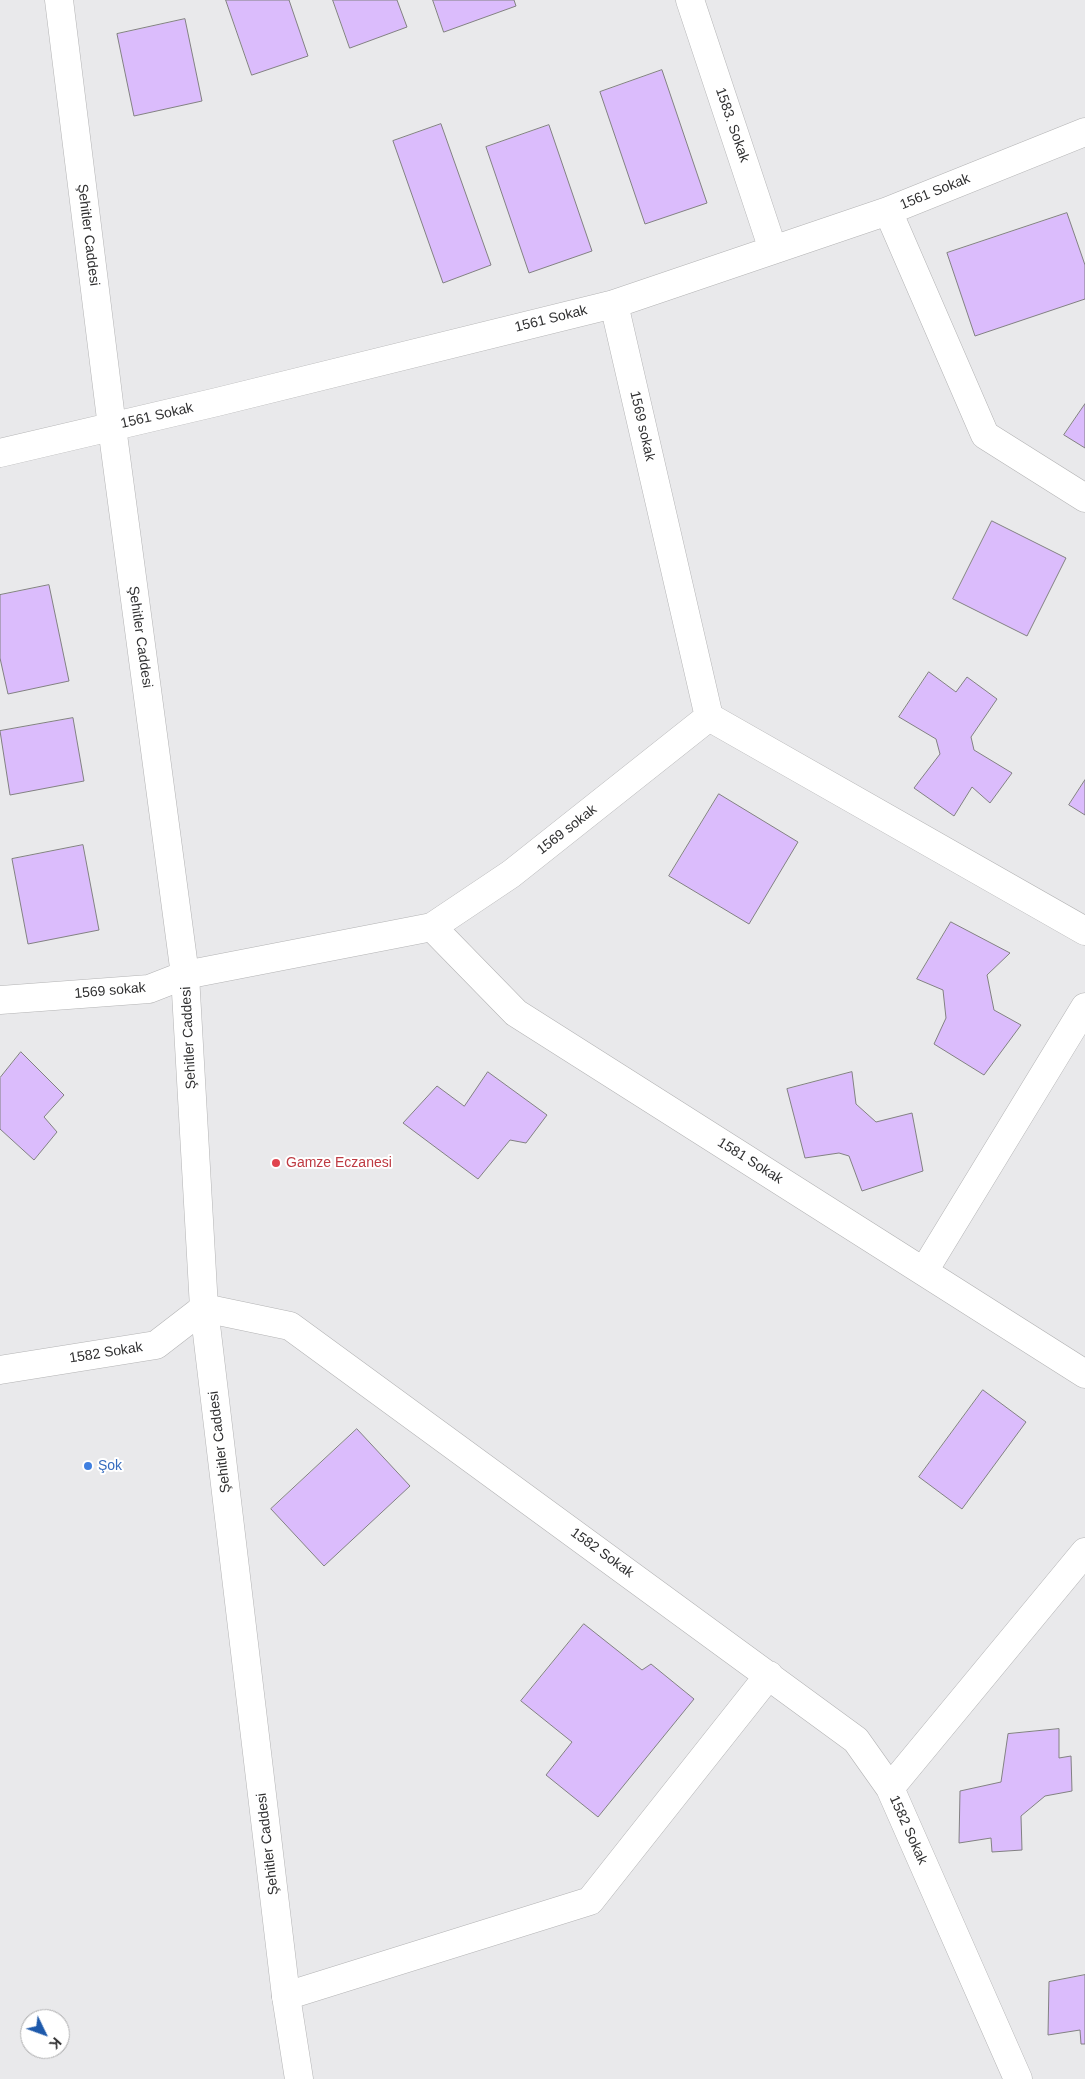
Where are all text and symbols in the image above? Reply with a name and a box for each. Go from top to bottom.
street label: 1583. Sokak [711,85,753,165]
street label: 1561 Sokak [898,170,972,214]
street label: Şehitler Caddesi [73,183,103,287]
street label: 1561 Sokak [513,302,589,336]
street label: 1569 sokak [626,389,658,463]
street label: 1561 Sokak [119,399,195,433]
street label: Şehitler Caddesi [125,585,155,689]
street label: 1569 sokak [534,801,600,859]
street label: 1569 sokak [74,980,146,1002]
street label: Şehitler Caddesi [178,986,200,1090]
street label: 1581 Sokak [714,1134,786,1188]
place label: Gamze Eczanesi [286,1155,392,1171]
marker: Gamze Eczanesi [270,1157,282,1169]
street label: 1582 Sokak [68,1339,144,1367]
street label: Şehitler Caddesi [205,1390,235,1494]
place label: Şok [98,1458,122,1474]
marker: Şok [82,1460,94,1472]
street label: 1582 Sokak [567,1524,637,1582]
street label: Şehitler Caddesi [253,1792,283,1896]
street label: 1582 Sokak [885,1793,931,1867]
north arrow [20,2009,70,2059]
text: K [46,2034,65,2052]

